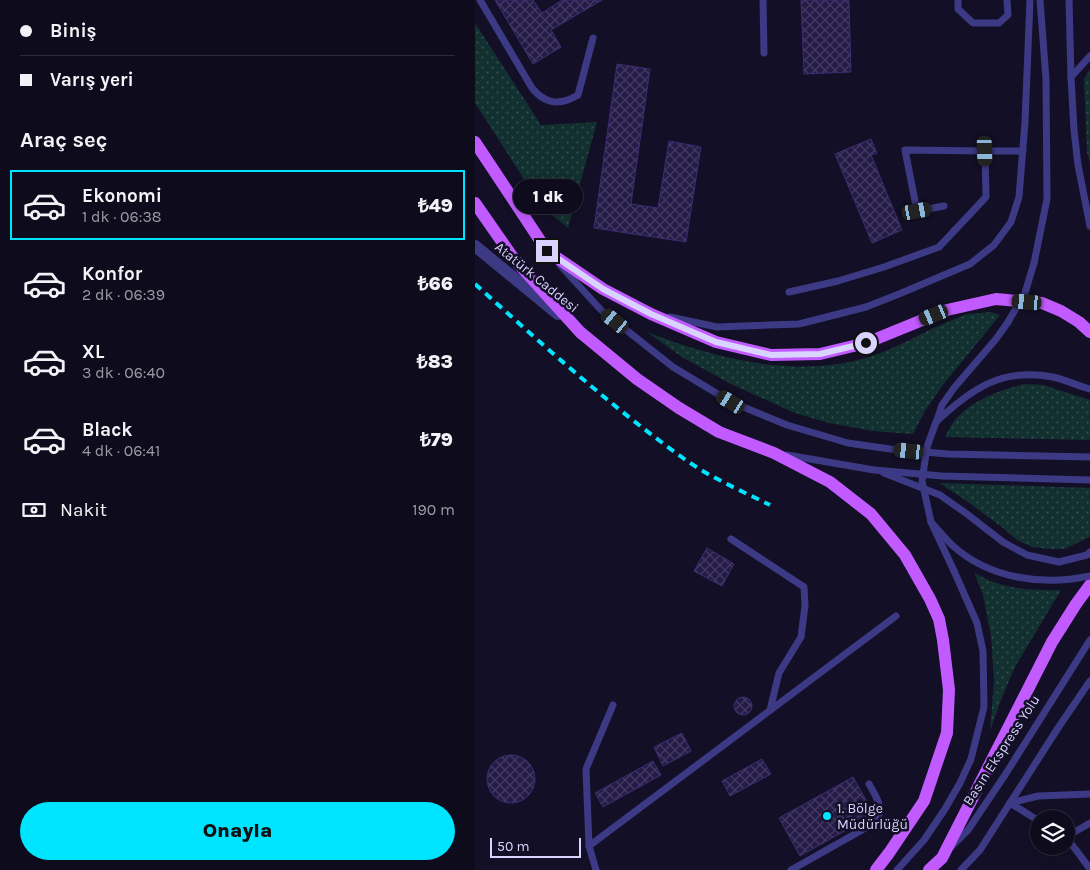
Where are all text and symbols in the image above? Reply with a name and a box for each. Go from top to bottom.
text: Biniş [50,20,97,42]
text: Varış yeri [50,69,134,91]
text: Araç seç [20,127,107,153]
car [976,136,993,166]
callout: 1 dk [512,178,582,214]
icon: car [22,183,67,228]
text: Ekonomi [82,185,162,207]
text: 1 dk [533,187,563,206]
text: ₺49 [418,195,453,217]
car [900,201,933,221]
text: 1 dk · 06:38 [82,207,162,226]
street label: Atatürk Caddesi [491,238,582,316]
route end [536,240,558,262]
icon: car [22,261,67,306]
text: Konfor [82,263,142,285]
text: ₺66 [418,273,453,295]
text: 2 dk · 06:39 [82,285,165,304]
car [1011,293,1042,311]
car [917,302,950,328]
car [598,306,631,336]
route start [855,332,877,354]
icon: car [22,339,67,384]
text: XL [82,341,104,363]
text: ₺83 [417,351,453,373]
text: 3 dk · 06:40 [82,363,165,382]
car [714,388,747,416]
icon: car [22,417,67,462]
text: Black [82,419,133,441]
text: ₺79 [420,429,453,451]
text: 4 dk · 06:41 [82,441,160,460]
car [893,442,924,460]
icon: cash [20,496,48,524]
text: Nakit [60,499,107,521]
text: 190 m [412,500,455,519]
street label: Basın Ekspress Yolu [959,692,1043,809]
place label: 1. Bölge Müdürlüğü [837,800,908,833]
button: Onayla [20,802,455,860]
marker: 1. Bölge Müdürlüğü [821,810,833,822]
map controls [1030,810,1075,855]
button: layers [1030,810,1075,855]
scale bar [490,835,581,858]
text: 50 m [497,838,530,855]

